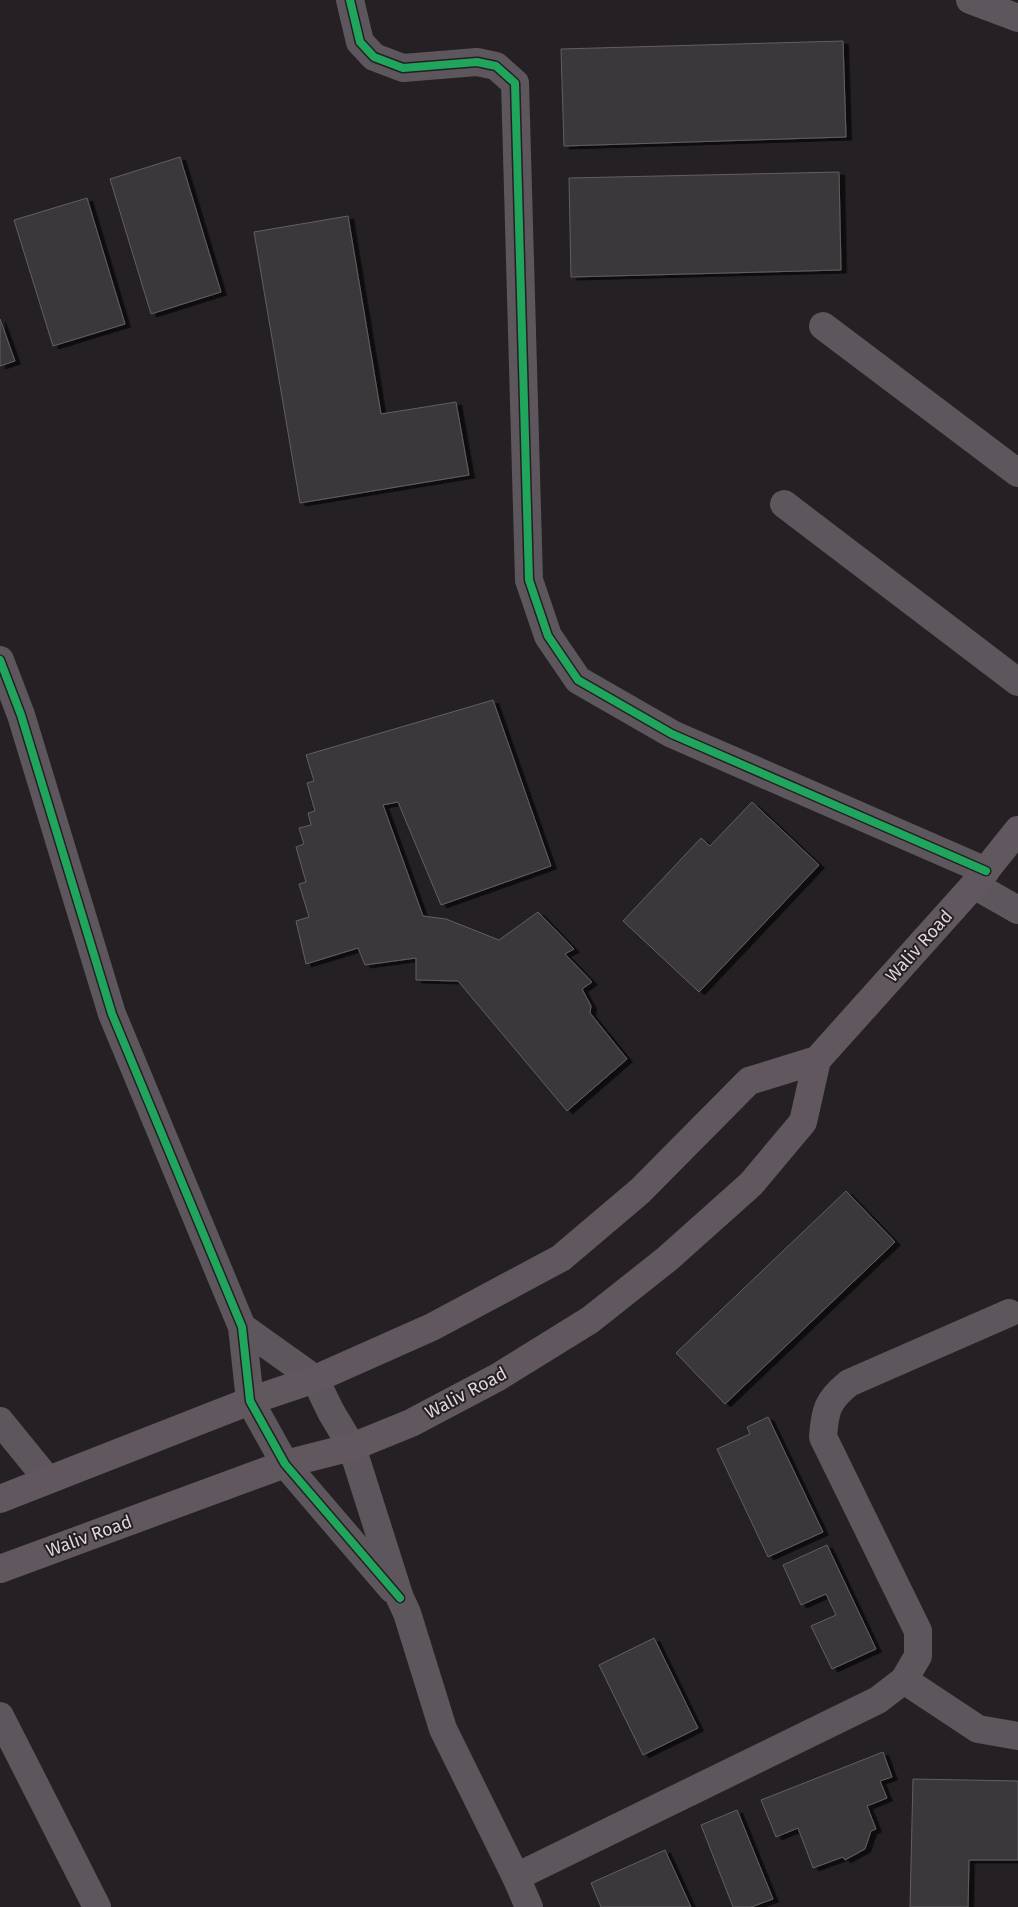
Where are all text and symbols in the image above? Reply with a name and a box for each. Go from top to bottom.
street label: Waliv Road [881,905,957,987]
street label: Waliv Road [421,1362,511,1424]
street label: Waliv Road [43,1510,135,1562]

